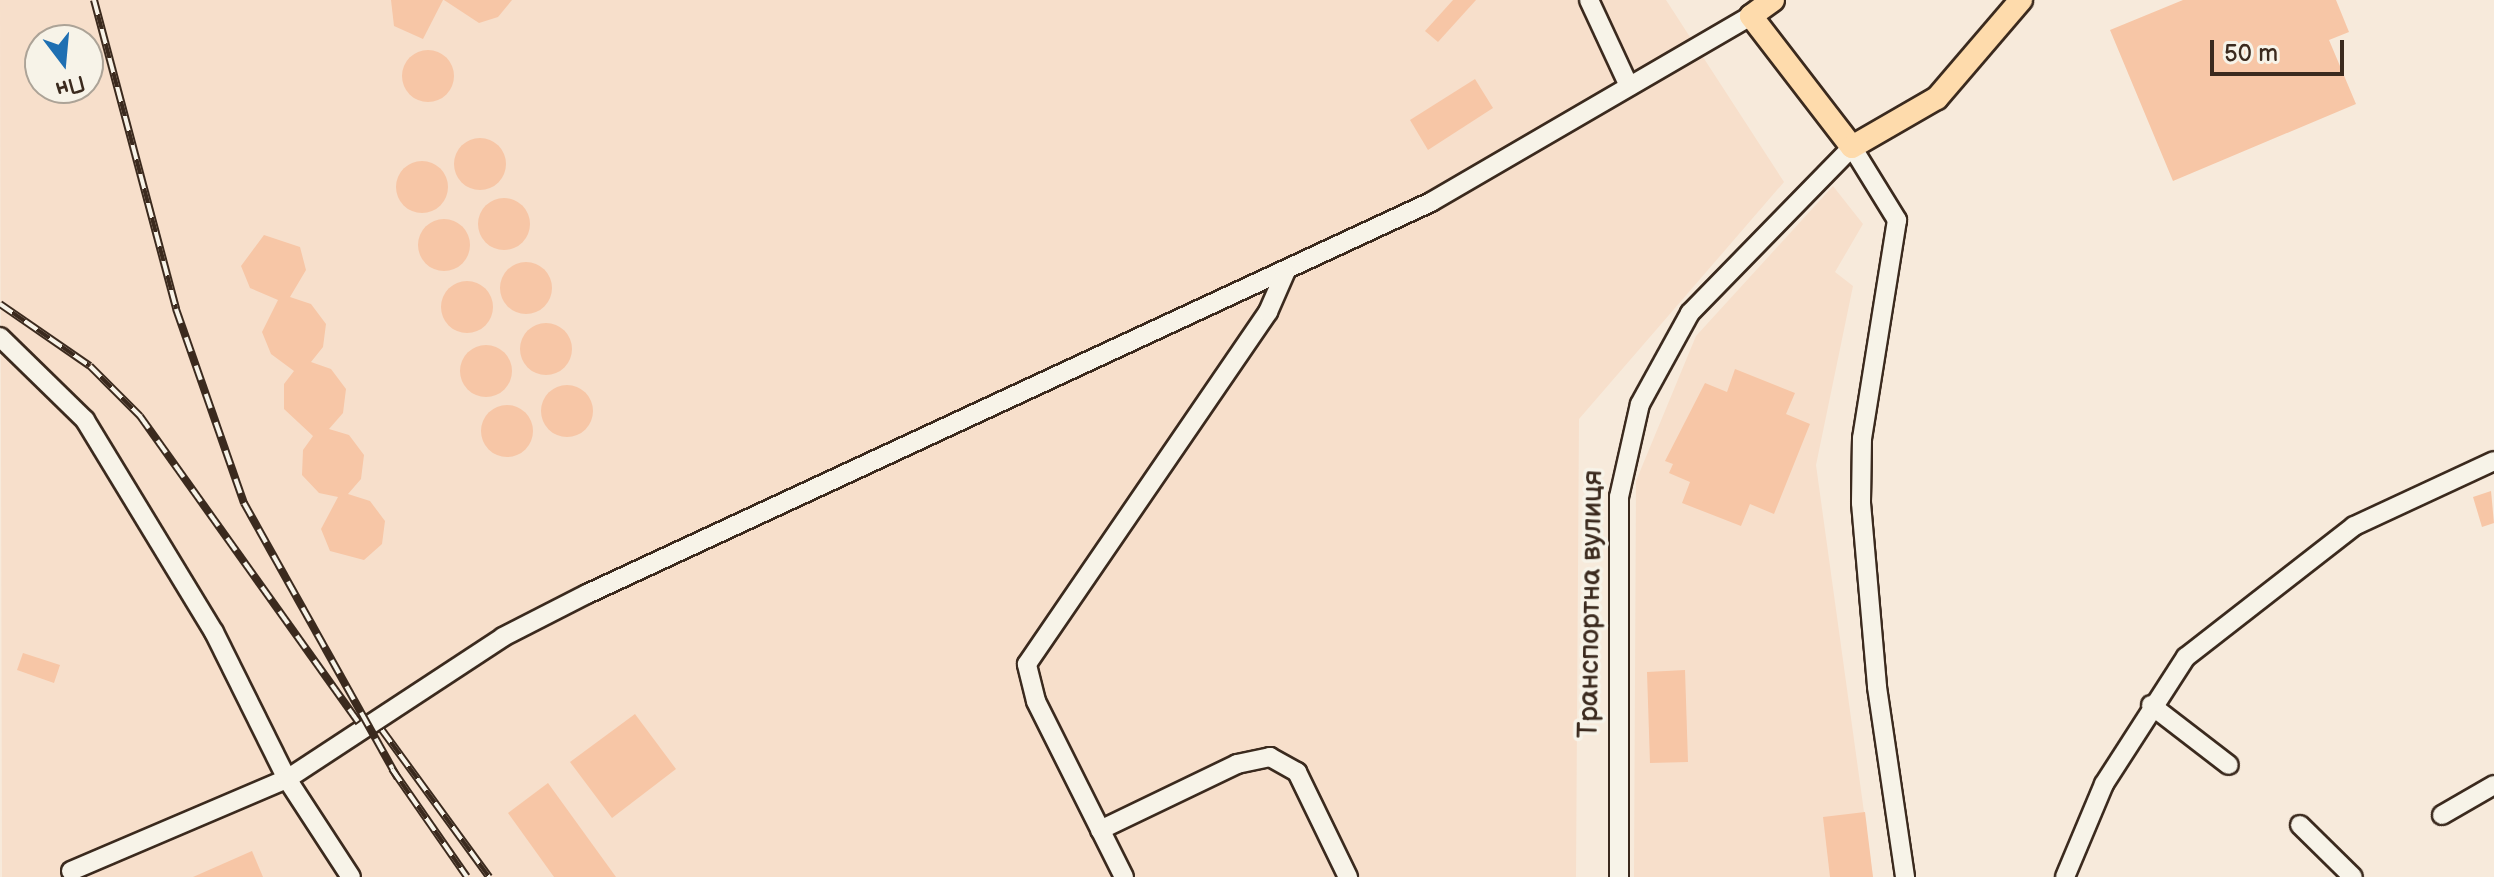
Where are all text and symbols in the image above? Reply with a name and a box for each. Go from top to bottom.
north arrow [24,24,104,104]
scale bar [2214,24,2348,74]
text: 50 m [2224,39,2278,68]
text: Пн [52,69,88,103]
street label: Транспортна вулиця [1572,470,1610,738]

